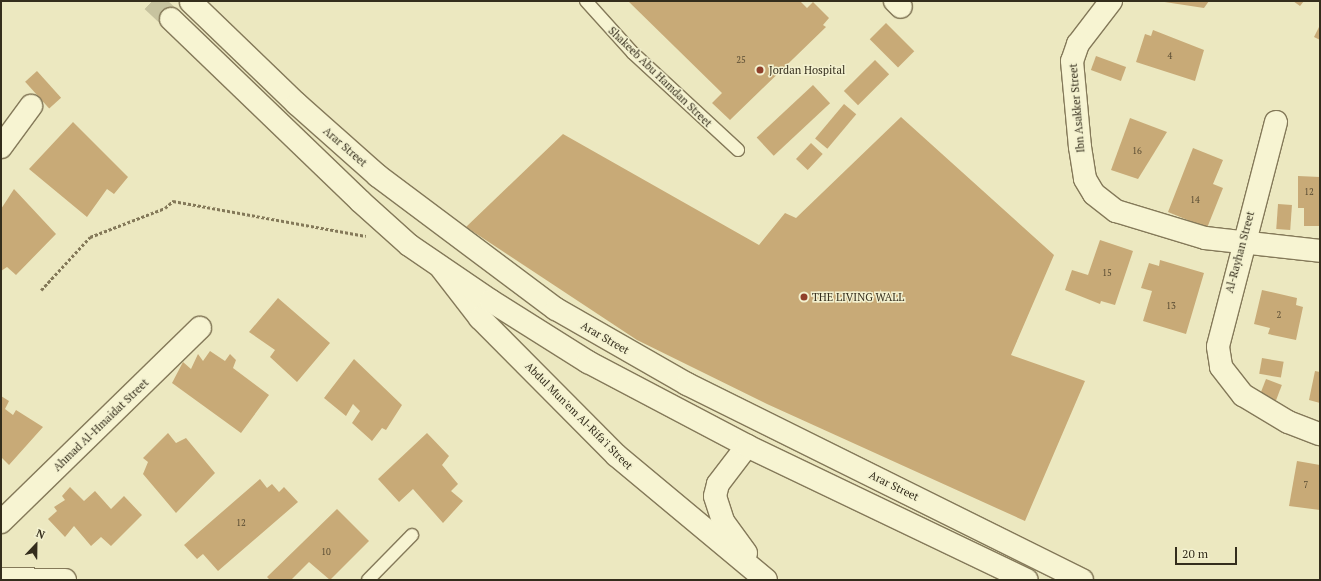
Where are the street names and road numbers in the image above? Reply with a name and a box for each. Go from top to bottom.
street label: Shakeeb Abu Hamdan Street [605,24,715,130]
street label: Ibn Asakker Street [1067,63,1087,153]
street label: Arar Street [320,124,370,170]
street label: Al-Rayhan Street [1223,210,1257,294]
street label: Arar Street [579,319,631,357]
street label: Abdul Mun'em Al-Rifa'i Street [522,359,636,473]
street label: Ahmad Al-Hmaidat Street [51,376,151,474]
street label: Arar Street [867,468,921,504]

